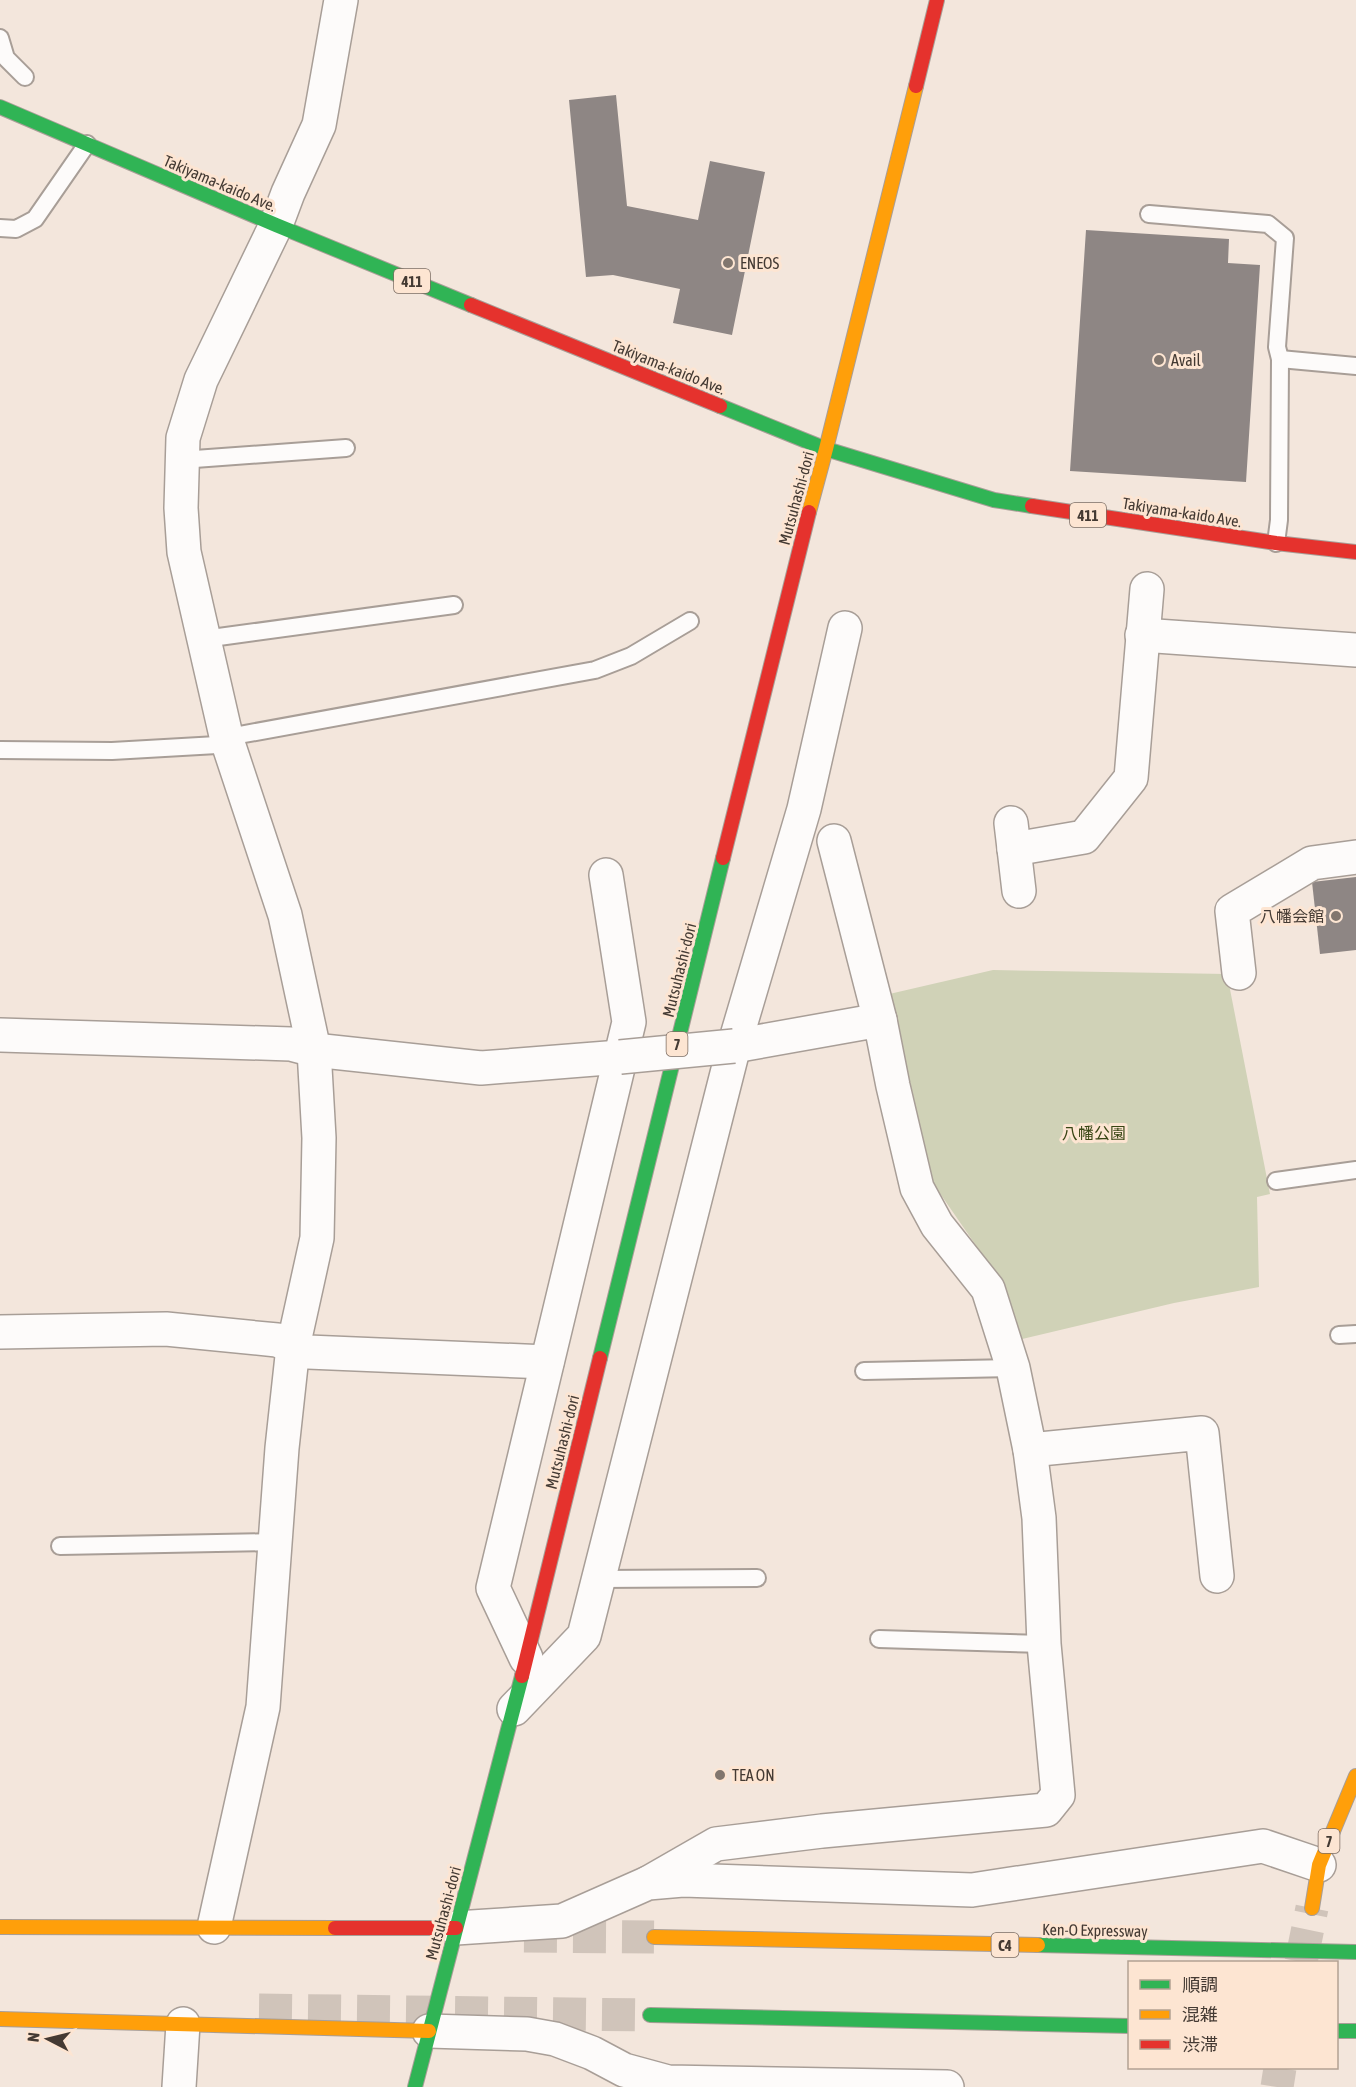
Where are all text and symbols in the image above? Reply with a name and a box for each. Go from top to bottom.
street label: Takiyama-kaido Ave. [161,151,279,216]
place label: ENEOS [740,254,779,272]
marker: ENEOS [721,256,735,270]
road number: 411 [394,269,430,293]
street label: Takiyama-kaido Ave. [609,336,728,399]
place label: Avail [1171,351,1201,369]
marker: Avail [1152,353,1166,367]
street label: Mutsuhashi-dori [775,449,817,547]
street label: Takiyama-kaido Ave. [1121,494,1243,531]
road number: 411 [1070,503,1106,527]
place label: 八幡会館 [1260,907,1324,925]
marker: 八幡会館 [1329,909,1343,923]
street label: Mutsuhashi-dori [659,921,699,1019]
road number: 7 [666,1032,688,1056]
park label: 八幡公園 [1062,1124,1126,1142]
street label: Mutsuhashi-dori [542,1393,582,1491]
place label: TEA ON [732,1766,775,1784]
marker: TEA ON [713,1768,727,1782]
road number: 7 [1318,1829,1340,1853]
street label: Mutsuhashi-dori [422,1864,464,1962]
street label: Ken-O Expressway [1042,1920,1148,1941]
road number: C4 [992,1933,1018,1957]
legend [1128,1961,1338,2069]
text: 順調 [1182,1974,1218,1995]
text: 混雑 [1182,2004,1218,2025]
north arrow [18,2009,78,2069]
text: N [24,2031,43,2043]
text: 渋滞 [1182,2034,1218,2055]

